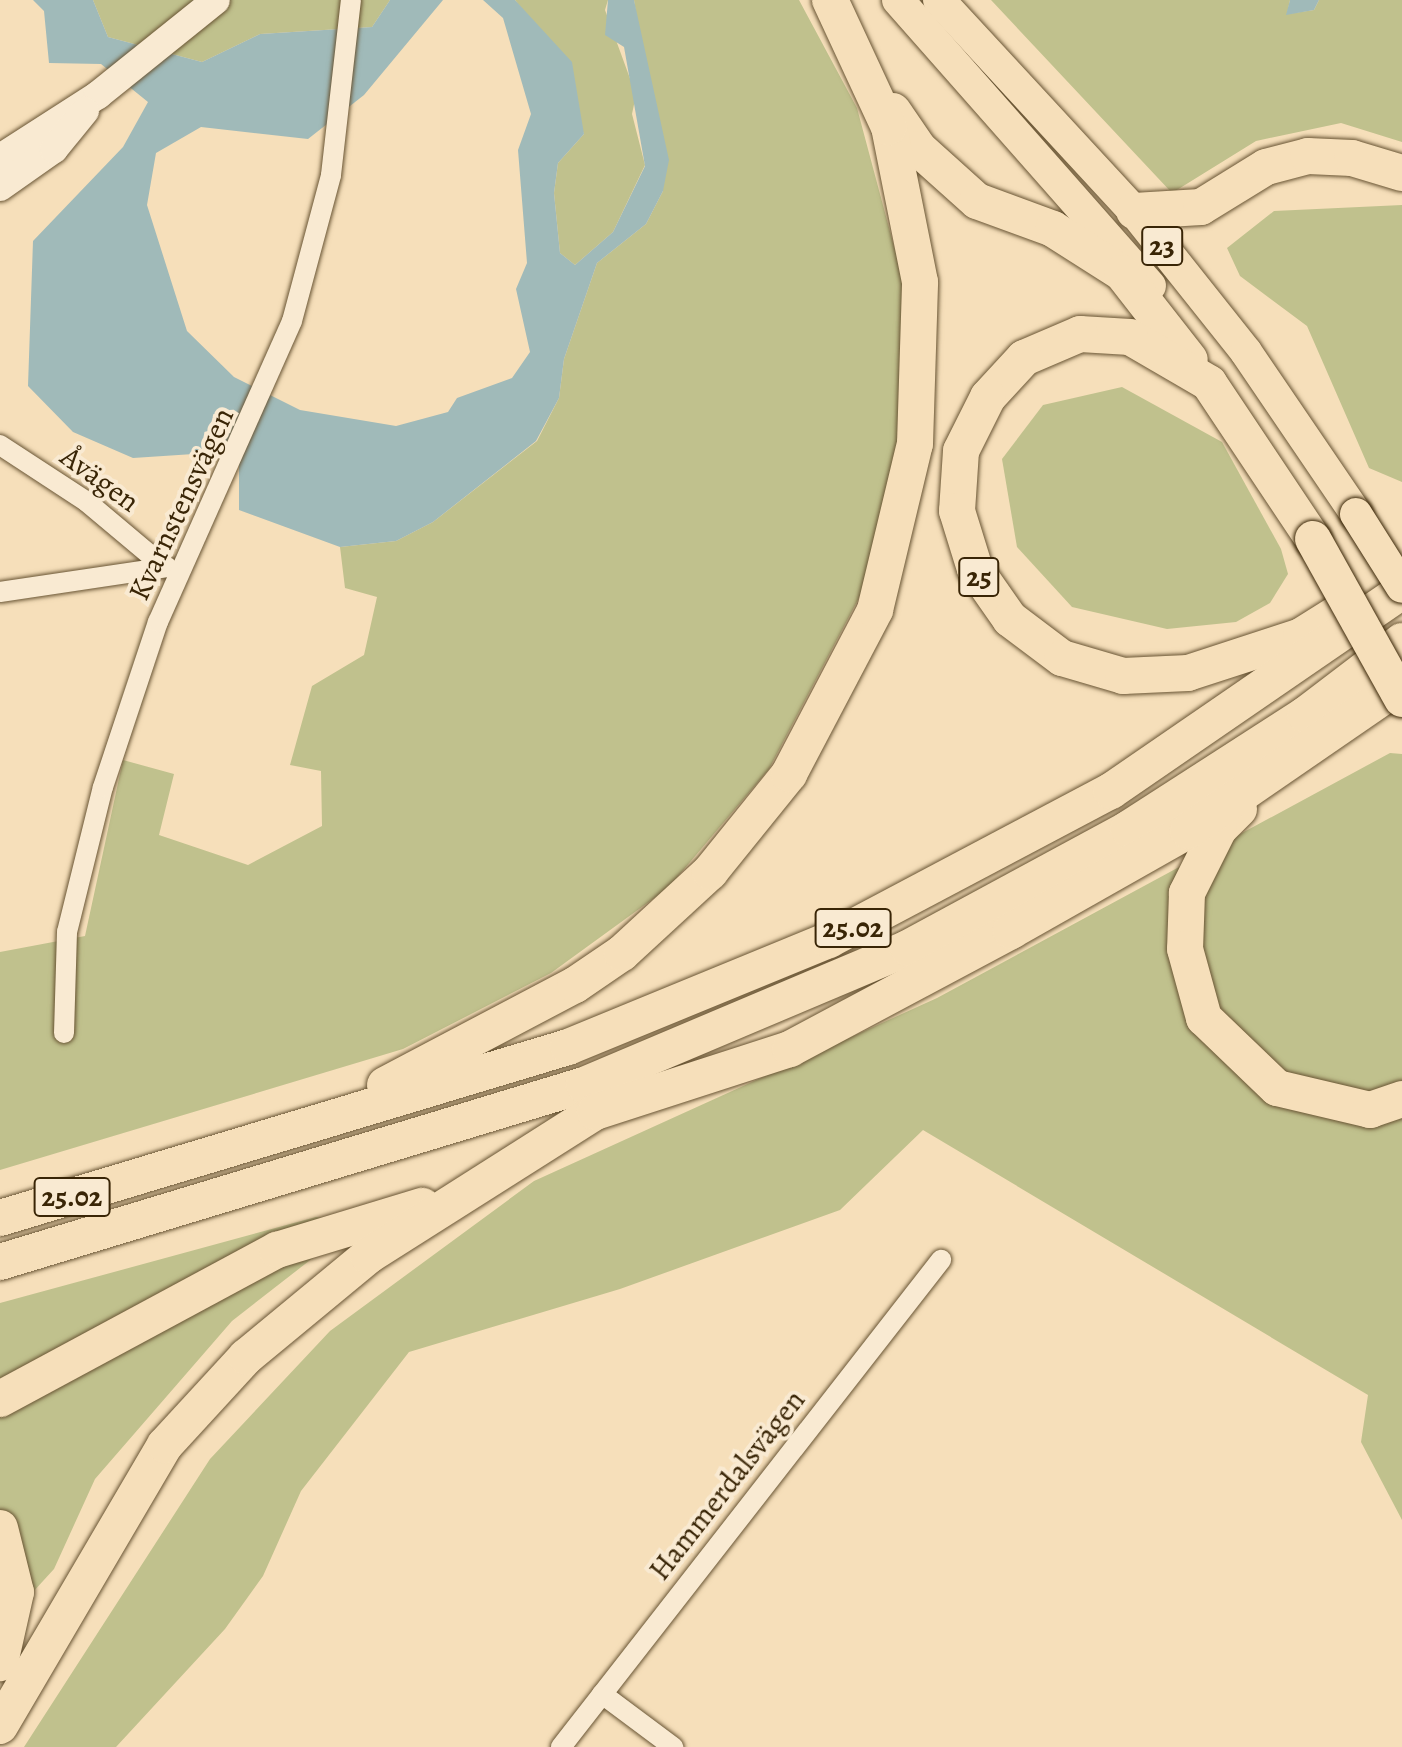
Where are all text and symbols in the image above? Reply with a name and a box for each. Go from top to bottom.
road number: 23 [1140,222,1184,270]
street label: Kvarnstensvägen [121,402,241,606]
street label: Åvägen [54,438,146,520]
road number: 25 [957,553,1001,601]
road number: 25.02 [813,904,893,952]
road number: 25.02 [32,1173,112,1221]
street label: Hammerdalsvägen [641,1383,813,1587]

